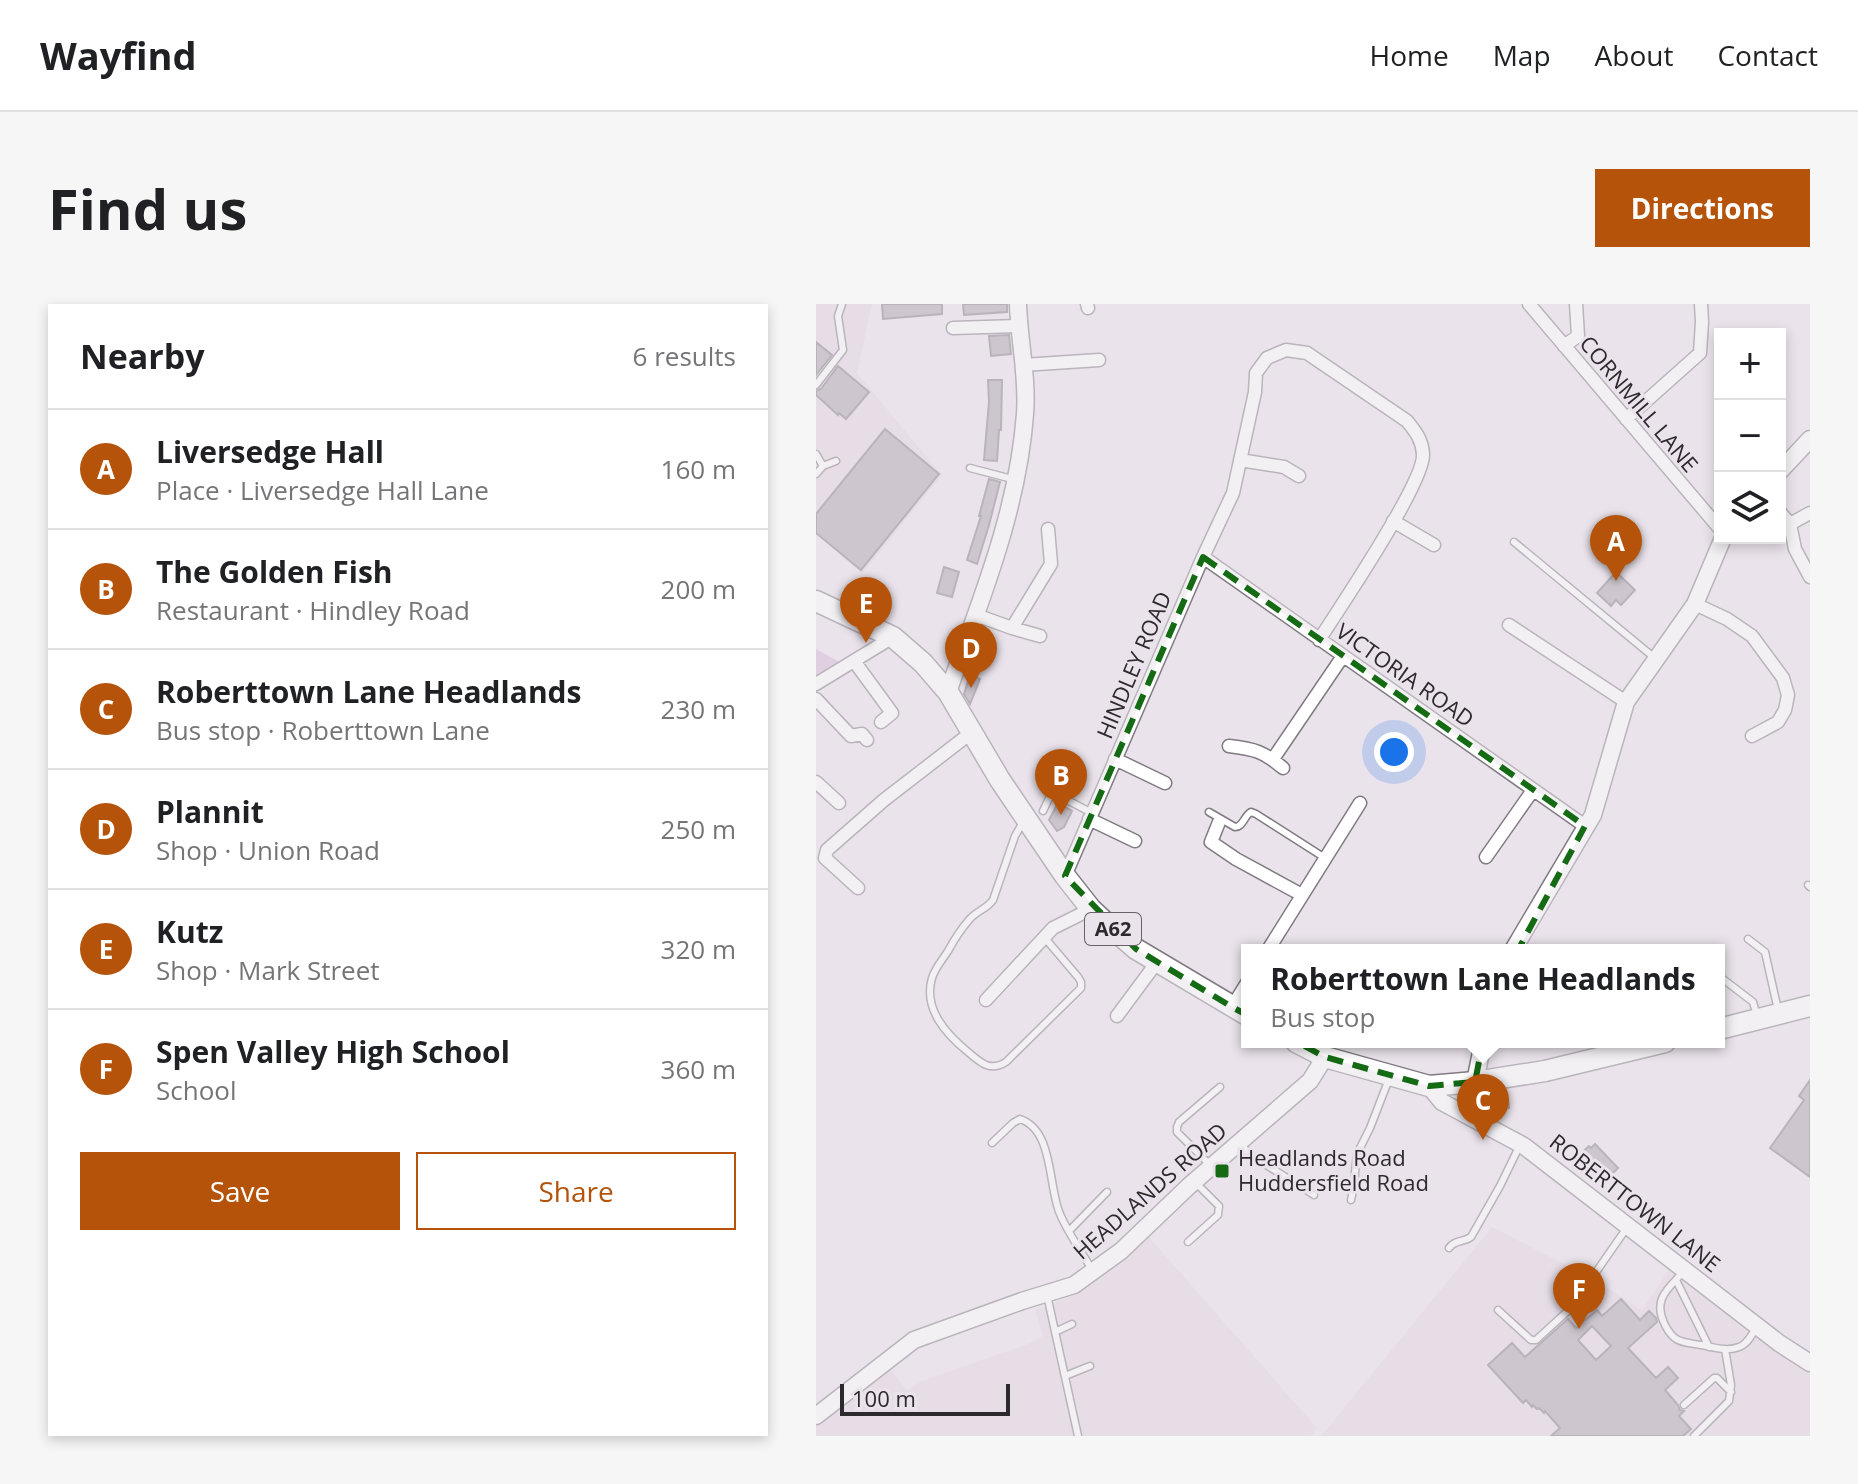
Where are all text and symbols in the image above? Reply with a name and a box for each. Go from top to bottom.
text: Wayfind [40,29,197,81]
text: Home [1370,36,1449,74]
text: Map [1493,36,1551,74]
text: About [1595,36,1673,74]
text: Contact [1717,36,1818,74]
button: Directions [1595,169,1810,247]
text: Find us [48,170,247,246]
map controls [1714,328,1786,544]
button: + [1714,328,1786,400]
street label: CORNMILL LANE [1574,329,1706,478]
text: Nearby [80,333,205,379]
text: 6 results [633,338,736,374]
button: − [1714,400,1786,472]
text: Liversedge Hall [156,431,384,472]
text: A [97,451,115,487]
text: 160 m [661,451,736,487]
text: Place · Liversedge Hall Lane [156,472,489,508]
button: layers [1714,472,1786,544]
pin: A [1590,515,1642,581]
text: The Golden Fish [156,551,393,592]
text: B [97,571,115,607]
text: 200 m [661,571,736,607]
pin: E [840,577,892,643]
street label: HINDLEY ROAD [1089,586,1178,743]
text: Restaurant · Hindley Road [156,592,470,628]
street label: VICTORIA ROAD [1331,615,1481,733]
pin: D [945,622,997,688]
text: Roberttown Lane Headlands [156,671,582,712]
text: C [98,691,114,727]
text: 230 m [661,691,736,727]
text: Bus stop · Roberttown Lane [156,712,490,748]
your location [1374,732,1414,772]
pin: B [1035,749,1087,815]
text: Plannit [156,791,264,832]
text: D [96,811,116,847]
text: 250 m [661,811,736,847]
text: Shop · Union Road [156,832,380,868]
text: Kutz [156,911,223,952]
road number: A62 [1085,913,1141,945]
text: E [99,931,113,967]
text: 320 m [661,931,736,967]
popup [1241,944,1725,1048]
text: Shop · Mark Street [156,952,380,988]
text: Roberttown Lane Headlands [1270,958,1696,999]
text: Bus stop [1270,999,1375,1035]
text: Spen Valley High School [156,1031,510,1072]
text: F [99,1051,113,1087]
text: 360 m [661,1051,736,1087]
text: School [156,1072,237,1108]
pin: C [1457,1074,1509,1140]
street label: HEADLANDS ROAD [1066,1115,1233,1265]
street label: ROBERTTOWN LANE [1544,1126,1727,1278]
place label: Headlands Road Huddersfield Road [1238,1142,1429,1197]
button: Save [80,1152,400,1230]
button: Share [416,1152,736,1230]
marker: Headlands Road Huddersfield Road [1213,1162,1231,1180]
pin: F [1553,1263,1605,1329]
scale bar [840,1380,1010,1416]
text: 100 m [852,1383,916,1413]

